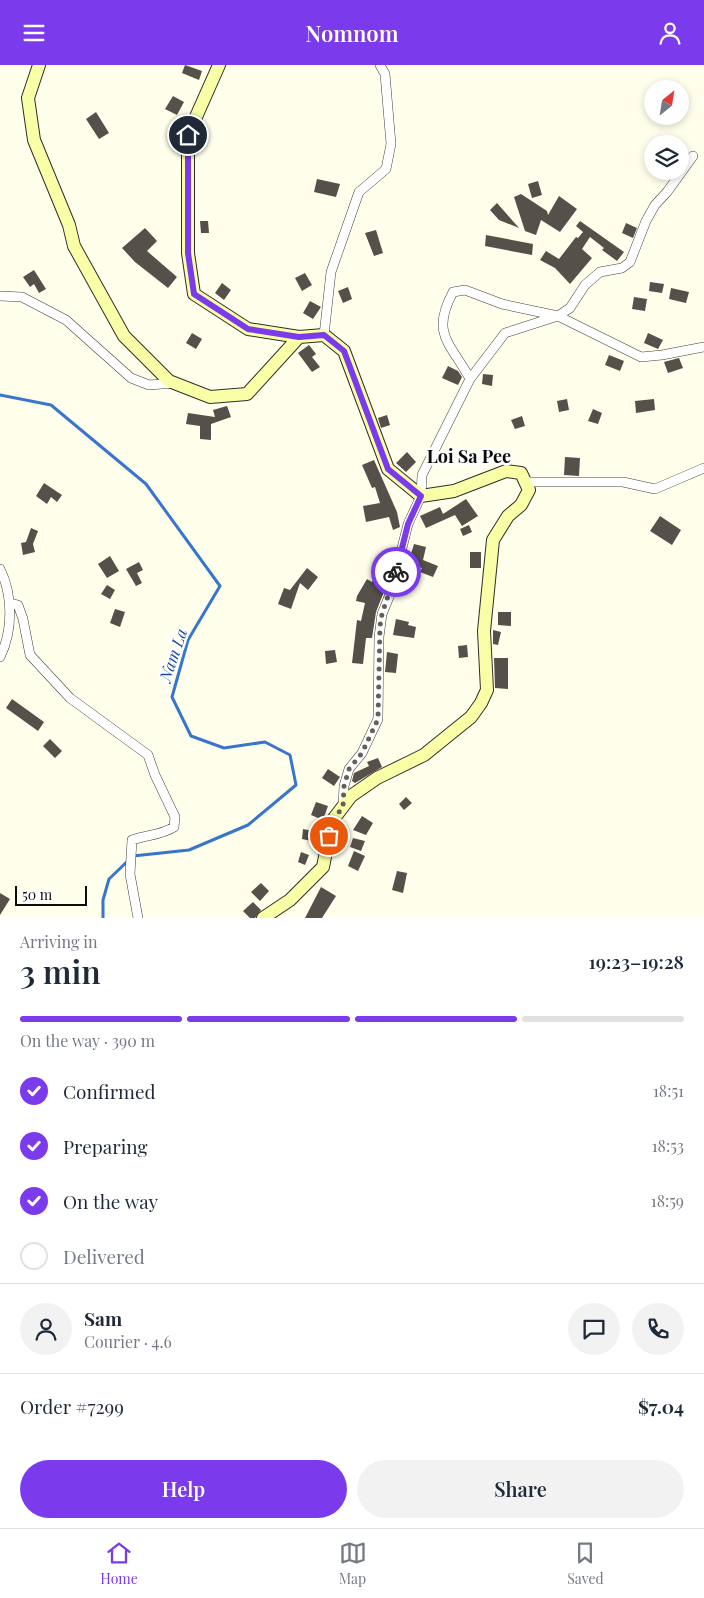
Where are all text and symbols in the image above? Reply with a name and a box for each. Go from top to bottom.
text: Nomnom [306,18,398,48]
icon: menu [20,19,48,47]
icon: person [656,19,684,47]
north arrow [644,80,689,125]
map controls [644,80,689,180]
pin [167,114,209,156]
icon: home [174,121,202,149]
button: layers [644,135,689,180]
district label: Loi Sa Pee [427,444,511,468]
courier [371,547,421,597]
icon: bike [382,558,410,586]
water label: Nam La [153,626,191,686]
pin [308,815,350,857]
icon: bag [315,822,343,850]
scale bar [15,883,88,906]
text: 50 m [22,885,52,904]
text: Arriving in [20,931,98,952]
text: 19:23–19:28 [589,948,684,974]
text: 3 min [20,949,101,992]
text: On the way · 390 m [20,1030,155,1051]
icon: check [20,1077,48,1105]
text: Confirmed [63,1078,156,1104]
text: 18:51 [653,1080,684,1101]
icon: check [20,1132,48,1160]
text: Preparing [63,1133,148,1159]
text: 18:53 [652,1135,684,1156]
icon: check [20,1187,48,1215]
text: On the way [63,1188,158,1214]
text: 18:59 [651,1190,684,1211]
text: Delivered [63,1243,145,1269]
button: person [20,1303,72,1355]
button: chat [568,1303,620,1355]
button: phone [632,1303,684,1355]
text: Sam [84,1305,122,1331]
text: Courier · 4.6 [84,1331,172,1352]
text: Order #7299 [20,1393,124,1419]
text: $7.04 [638,1393,684,1419]
button: Help [20,1460,347,1518]
button: Share [357,1460,684,1518]
tab: Home [100,1539,138,1588]
tab: Map [339,1539,367,1588]
tab: Saved [567,1539,604,1588]

